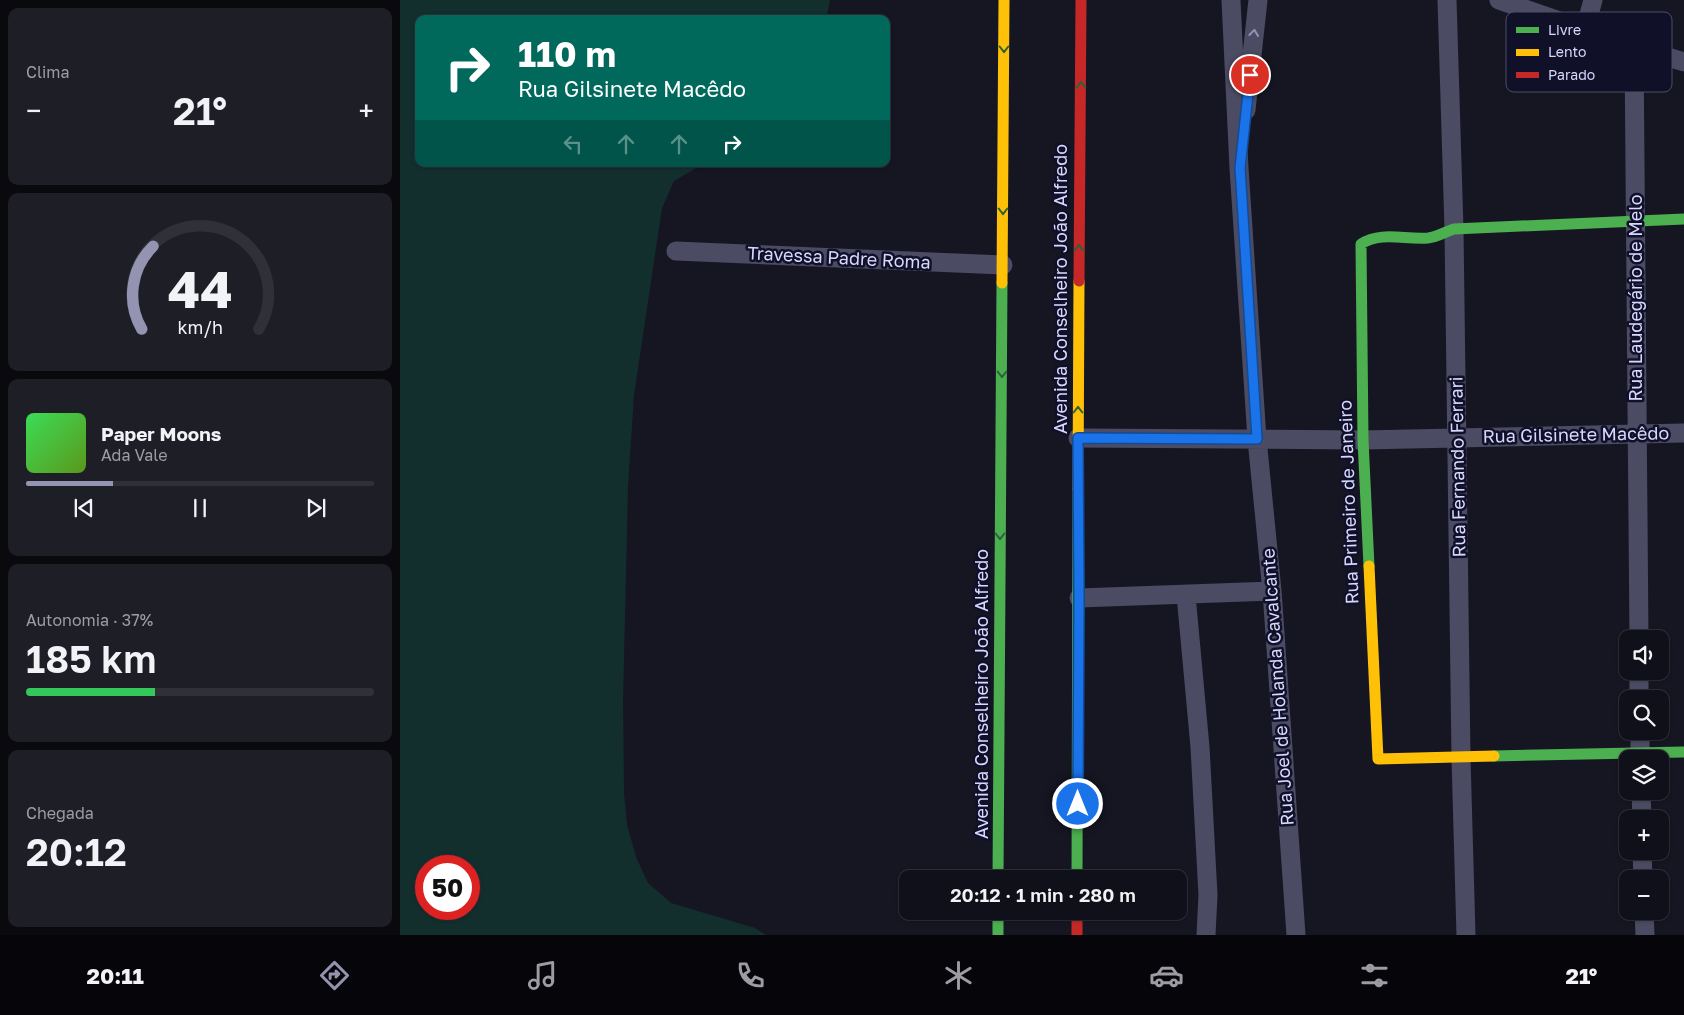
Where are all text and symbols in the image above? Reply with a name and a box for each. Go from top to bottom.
legend [1506,12,1672,92]
text: Livre [1548,21,1581,38]
one-way arrow [1248,29,1259,37]
text: 110 m [518,33,616,75]
icon: right [435,35,500,100]
text: Lento [1548,43,1586,60]
one-way arrow [999,45,1009,53]
pin [1229,54,1271,96]
icon: arrive [1236,61,1264,89]
text: Clima [26,62,70,82]
text: Parado [1548,66,1595,83]
text: Rua Gilsinete Macêdo [518,75,746,102]
one-way arrow [1075,81,1086,89]
text: 21° [173,88,227,133]
text: − [26,94,41,127]
text: + [359,94,374,127]
icon: left [559,130,587,158]
icon: ahead [612,130,640,158]
icon: ahead [665,130,693,158]
icon: right [718,130,746,158]
street label: Avenida Conselheiro João Alfredo [1049,144,1071,434]
street label: Rua Laudegário de Melo [1624,194,1646,402]
one-way arrow [998,208,1008,215]
street label: Travessa Padre Roma [747,241,931,273]
one-way arrow [1074,243,1084,251]
text: 44 [167,257,233,319]
text: km/h [177,316,223,338]
one-way arrow [997,370,1007,378]
street label: Rua Fernando Ferrari [1444,376,1470,558]
street label: Rua Primeiro de Janeiro [1333,399,1363,605]
one-way arrow [1073,406,1083,414]
street label: Rua Gilsinete Macêdo [1483,421,1669,447]
text: Paper Moons [101,422,221,445]
text: Ada Vale [101,445,167,465]
icon: previous [70,494,98,522]
icon: pause [186,494,214,522]
icon: next [302,494,330,522]
one-way arrow [995,532,1005,540]
street label: Rua Joel de Holanda Cavalcante [1256,548,1298,827]
street label: Avenida Conselheiro João Alfredo [970,549,992,839]
text: Autonomia · 37% [26,610,153,630]
map controls [1619,630,1669,920]
button: sound [1619,630,1669,680]
text: 185 km [26,636,156,681]
button: search [1619,690,1669,740]
button: layers [1619,750,1669,800]
position arrow [1051,777,1103,829]
text: Chegada [26,803,94,823]
button: + [1619,810,1669,860]
text: 20:12 [26,829,127,874]
speed limit sign: 50 [415,855,480,920]
button: − [1619,870,1669,920]
text: 20:12 · 1 min · 280 m [950,883,1136,906]
icon: directions [317,958,352,993]
icon: music [525,958,560,993]
icon: phone [733,958,768,993]
icon: climate [941,958,976,993]
icon: car [1149,958,1184,993]
icon: filters [1357,958,1392,993]
text: 20:11 [87,962,144,989]
text: 21° [1566,962,1597,989]

